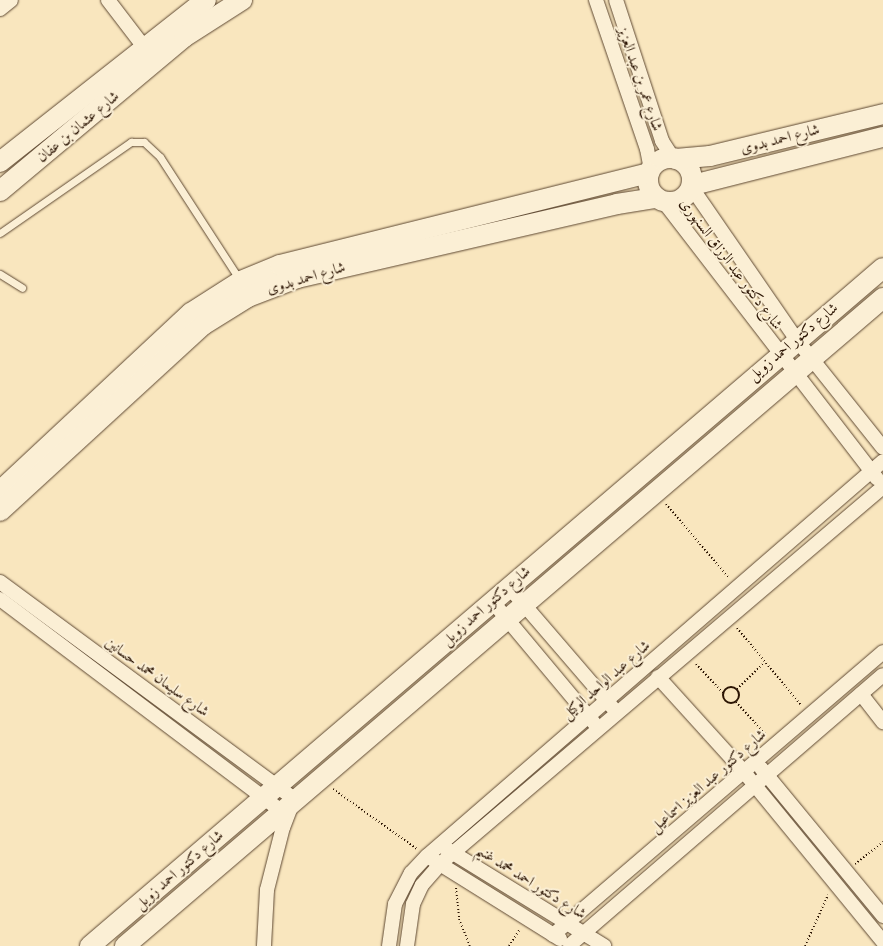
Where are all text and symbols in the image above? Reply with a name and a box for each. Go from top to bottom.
street label: شارع عمر بن عبد العزيز [614,25,666,133]
street label: شارع عثمان بن عفان [33,87,123,167]
street label: شارع احمد بدوى [738,120,822,158]
street label: شارع دكتور عبد الرزاق السنهورى [676,195,786,333]
street label: شارع احمد بدوى [265,258,347,298]
street label: شارع دكتور احمد زويل [744,299,842,385]
street label: شارع دكتور احمد زويل [438,562,534,650]
street label: شارع سليمان محمد حسانين [102,633,212,721]
street label: شارع عبد الواحد الوكيل [558,637,654,723]
street label: شارع دكتور عبد العزيز اسماعيل [646,726,770,836]
street label: شارع دكتور احمد زويل [131,826,227,914]
street label: شارع دكتور احمد محمد غنيم [473,841,589,923]

